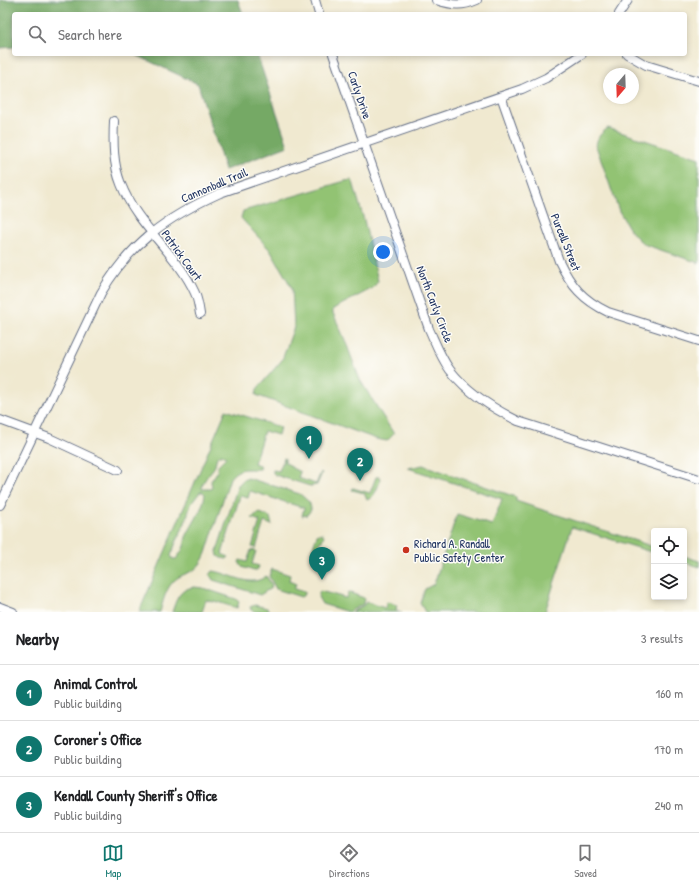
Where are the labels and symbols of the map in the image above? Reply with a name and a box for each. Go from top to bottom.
north arrow [603,68,639,104]
street label: Carly Drive [344,69,376,121]
street label: Cannonball Trail [178,163,251,207]
street label: Purcell Street [547,211,586,274]
street label: Patrick Court [158,226,207,285]
your location [373,242,393,262]
street label: North Carly Circle [413,263,458,345]
pin: 1 [296,426,322,459]
pin: 2 [347,448,373,481]
place label: Richard A. Randall Public Safety Center [414,535,505,566]
marker: Richard A. Randall Public Safety Center [401,545,411,555]
pin: 3 [309,547,335,580]

